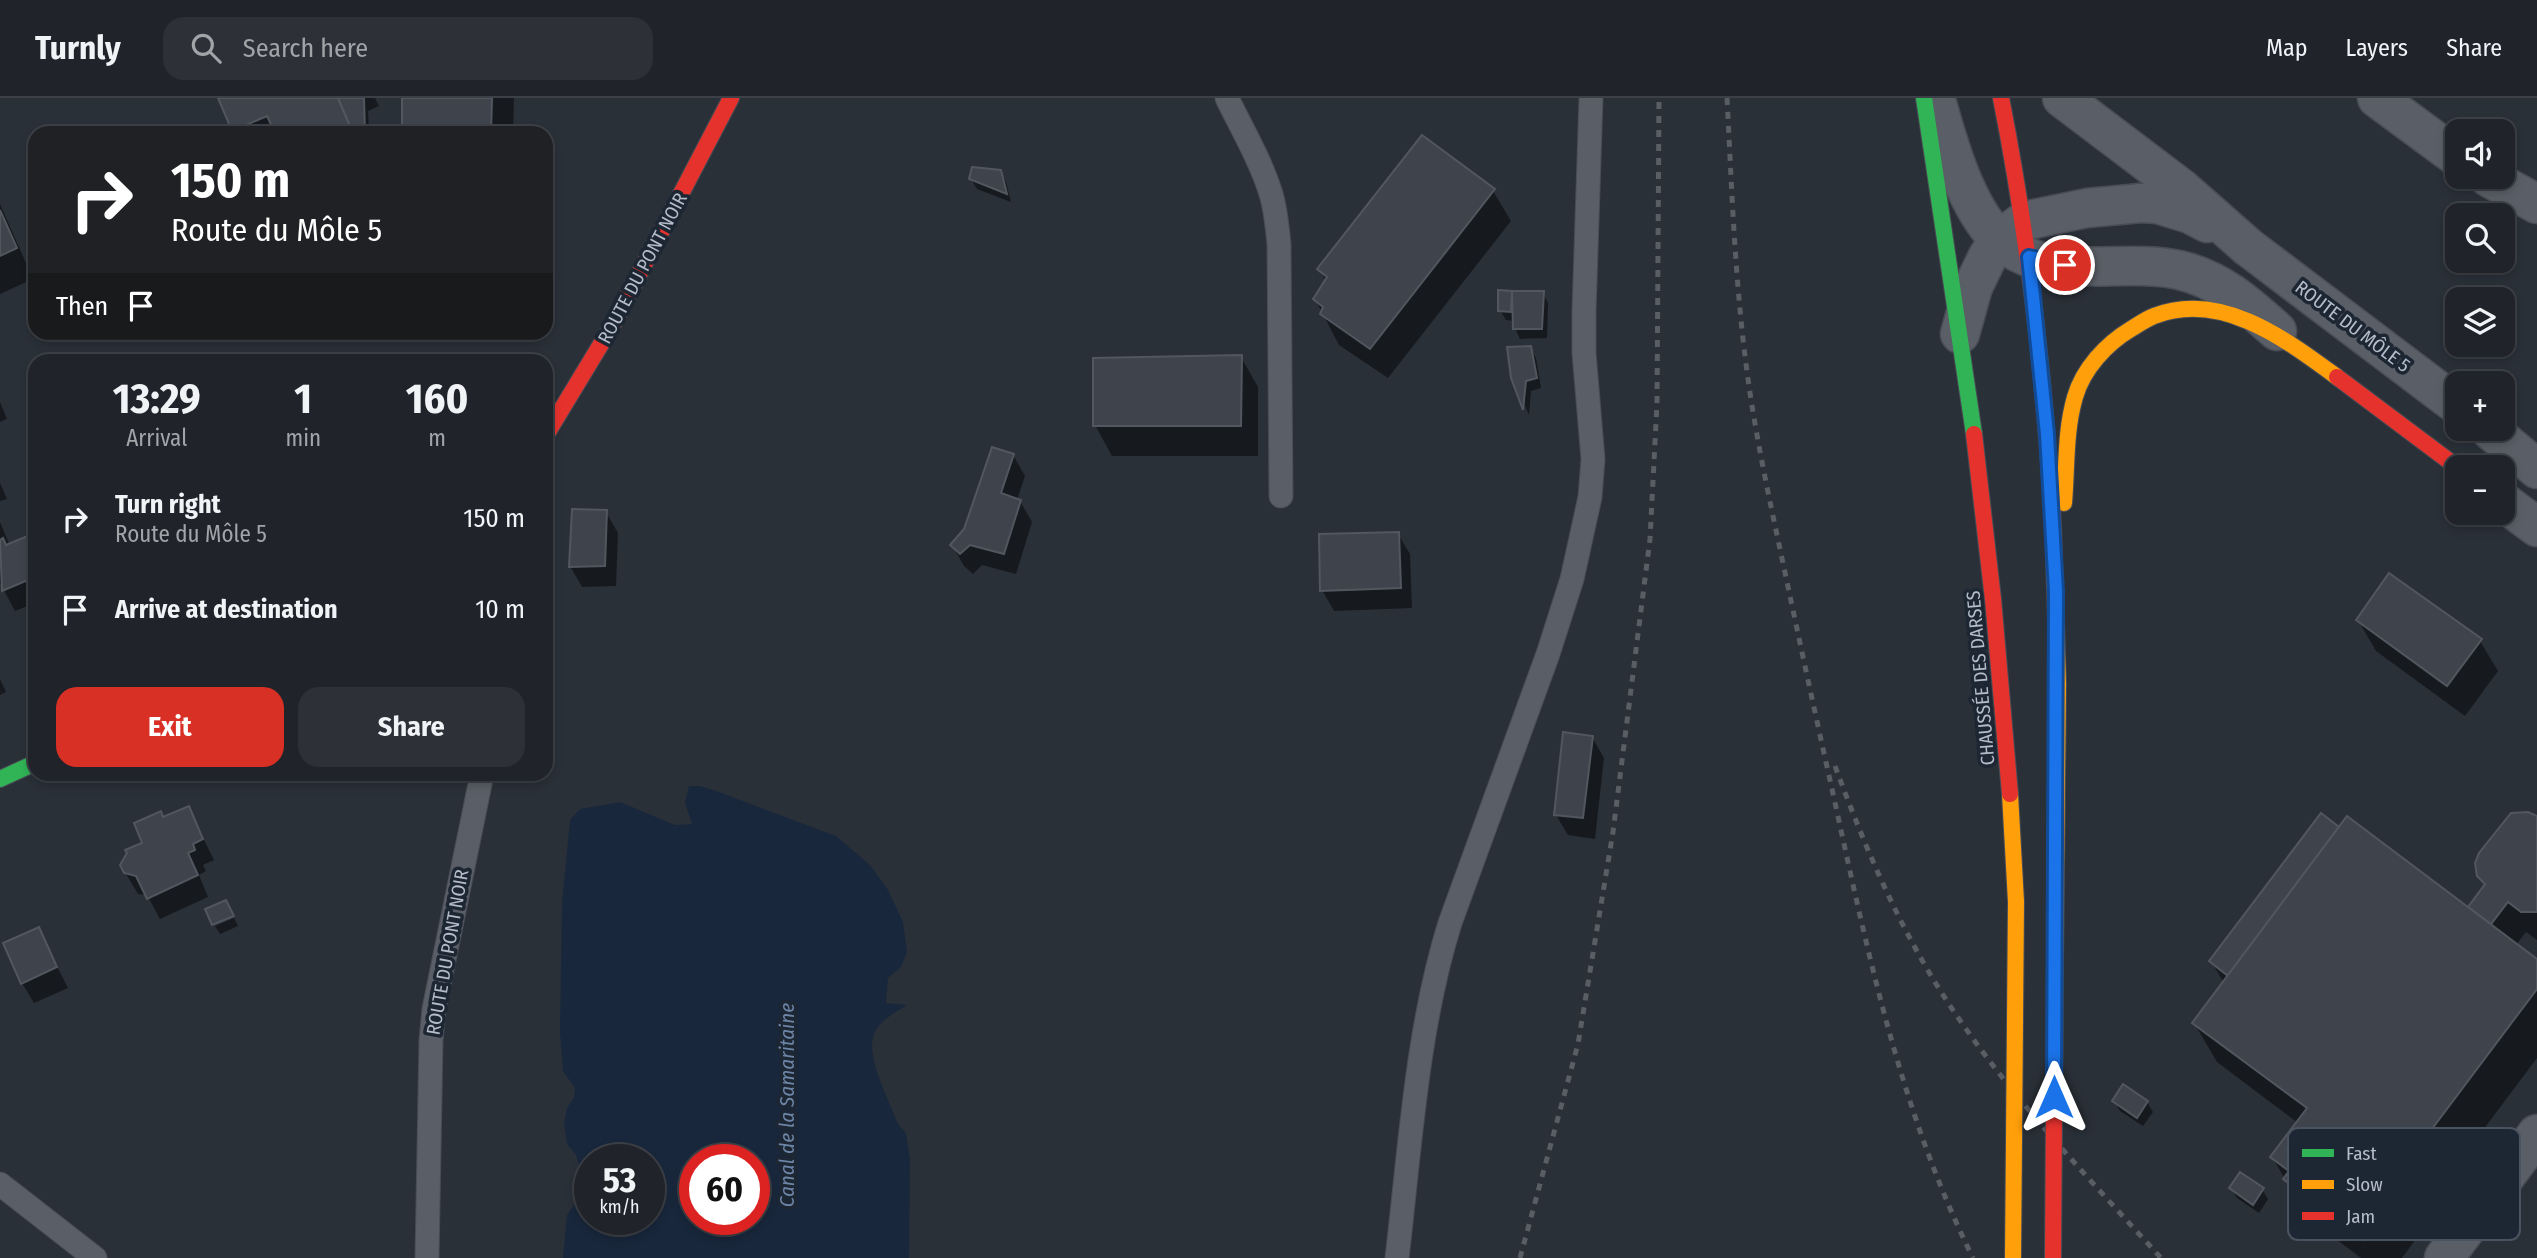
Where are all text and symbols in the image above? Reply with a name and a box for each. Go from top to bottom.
search box [163,17,653,80]
text: Turnly [35,28,121,68]
icon: search [187,29,225,67]
text: Search here [243,33,368,64]
text: Map [2266,34,2308,62]
text: Layers [2346,34,2408,62]
text: Share [2446,34,2502,62]
map controls [2445,119,2515,525]
button: sound [2445,119,2515,189]
text: 150 m [171,151,290,210]
icon: right [56,154,147,245]
street label: ROUTE DU PONT NOIR [593,189,692,348]
button: search [2445,203,2515,273]
text: Route du Môle 5 [171,211,382,249]
pin [2035,235,2095,295]
icon: arrive [2046,246,2084,284]
street label: ROUTE DU MÔLE 5 [2291,276,2415,377]
icon: arrive [122,287,160,325]
button: layers [2445,287,2515,357]
text: Then [56,291,108,322]
button: + [2445,371,2515,441]
text: 13:29 [113,374,201,424]
text: 1 [294,374,312,424]
text: 160 [406,374,468,424]
text: Arrival [126,424,187,452]
text: min [285,424,321,452]
text: m [428,424,446,452]
button: − [2445,455,2515,525]
text: Turn right [115,489,221,520]
icon: right [56,500,94,538]
text: 150 m [463,503,525,534]
text: Route du Môle 5 [115,520,267,548]
street label: CHAUSSÉE DES DARSES [1961,590,2000,766]
icon: arrive [56,591,94,629]
text: Arrive at destination [115,594,338,625]
text: 10 m [475,594,525,625]
button: Exit [56,687,284,767]
button: Share [298,687,525,767]
street label: ROUTE DU PONT NOIR [422,868,473,1037]
water label: Canal de la Samaritaine [774,1003,800,1207]
position arrow [2017,1060,2091,1134]
legend [2288,1128,2520,1240]
text: Fast [2346,1142,2377,1165]
speed limit sign: 60 [679,1144,770,1235]
text: 53 [603,1159,636,1201]
text: Slow [2346,1173,2383,1196]
text: km/h [599,1196,640,1218]
text: Jam [2346,1205,2375,1228]

